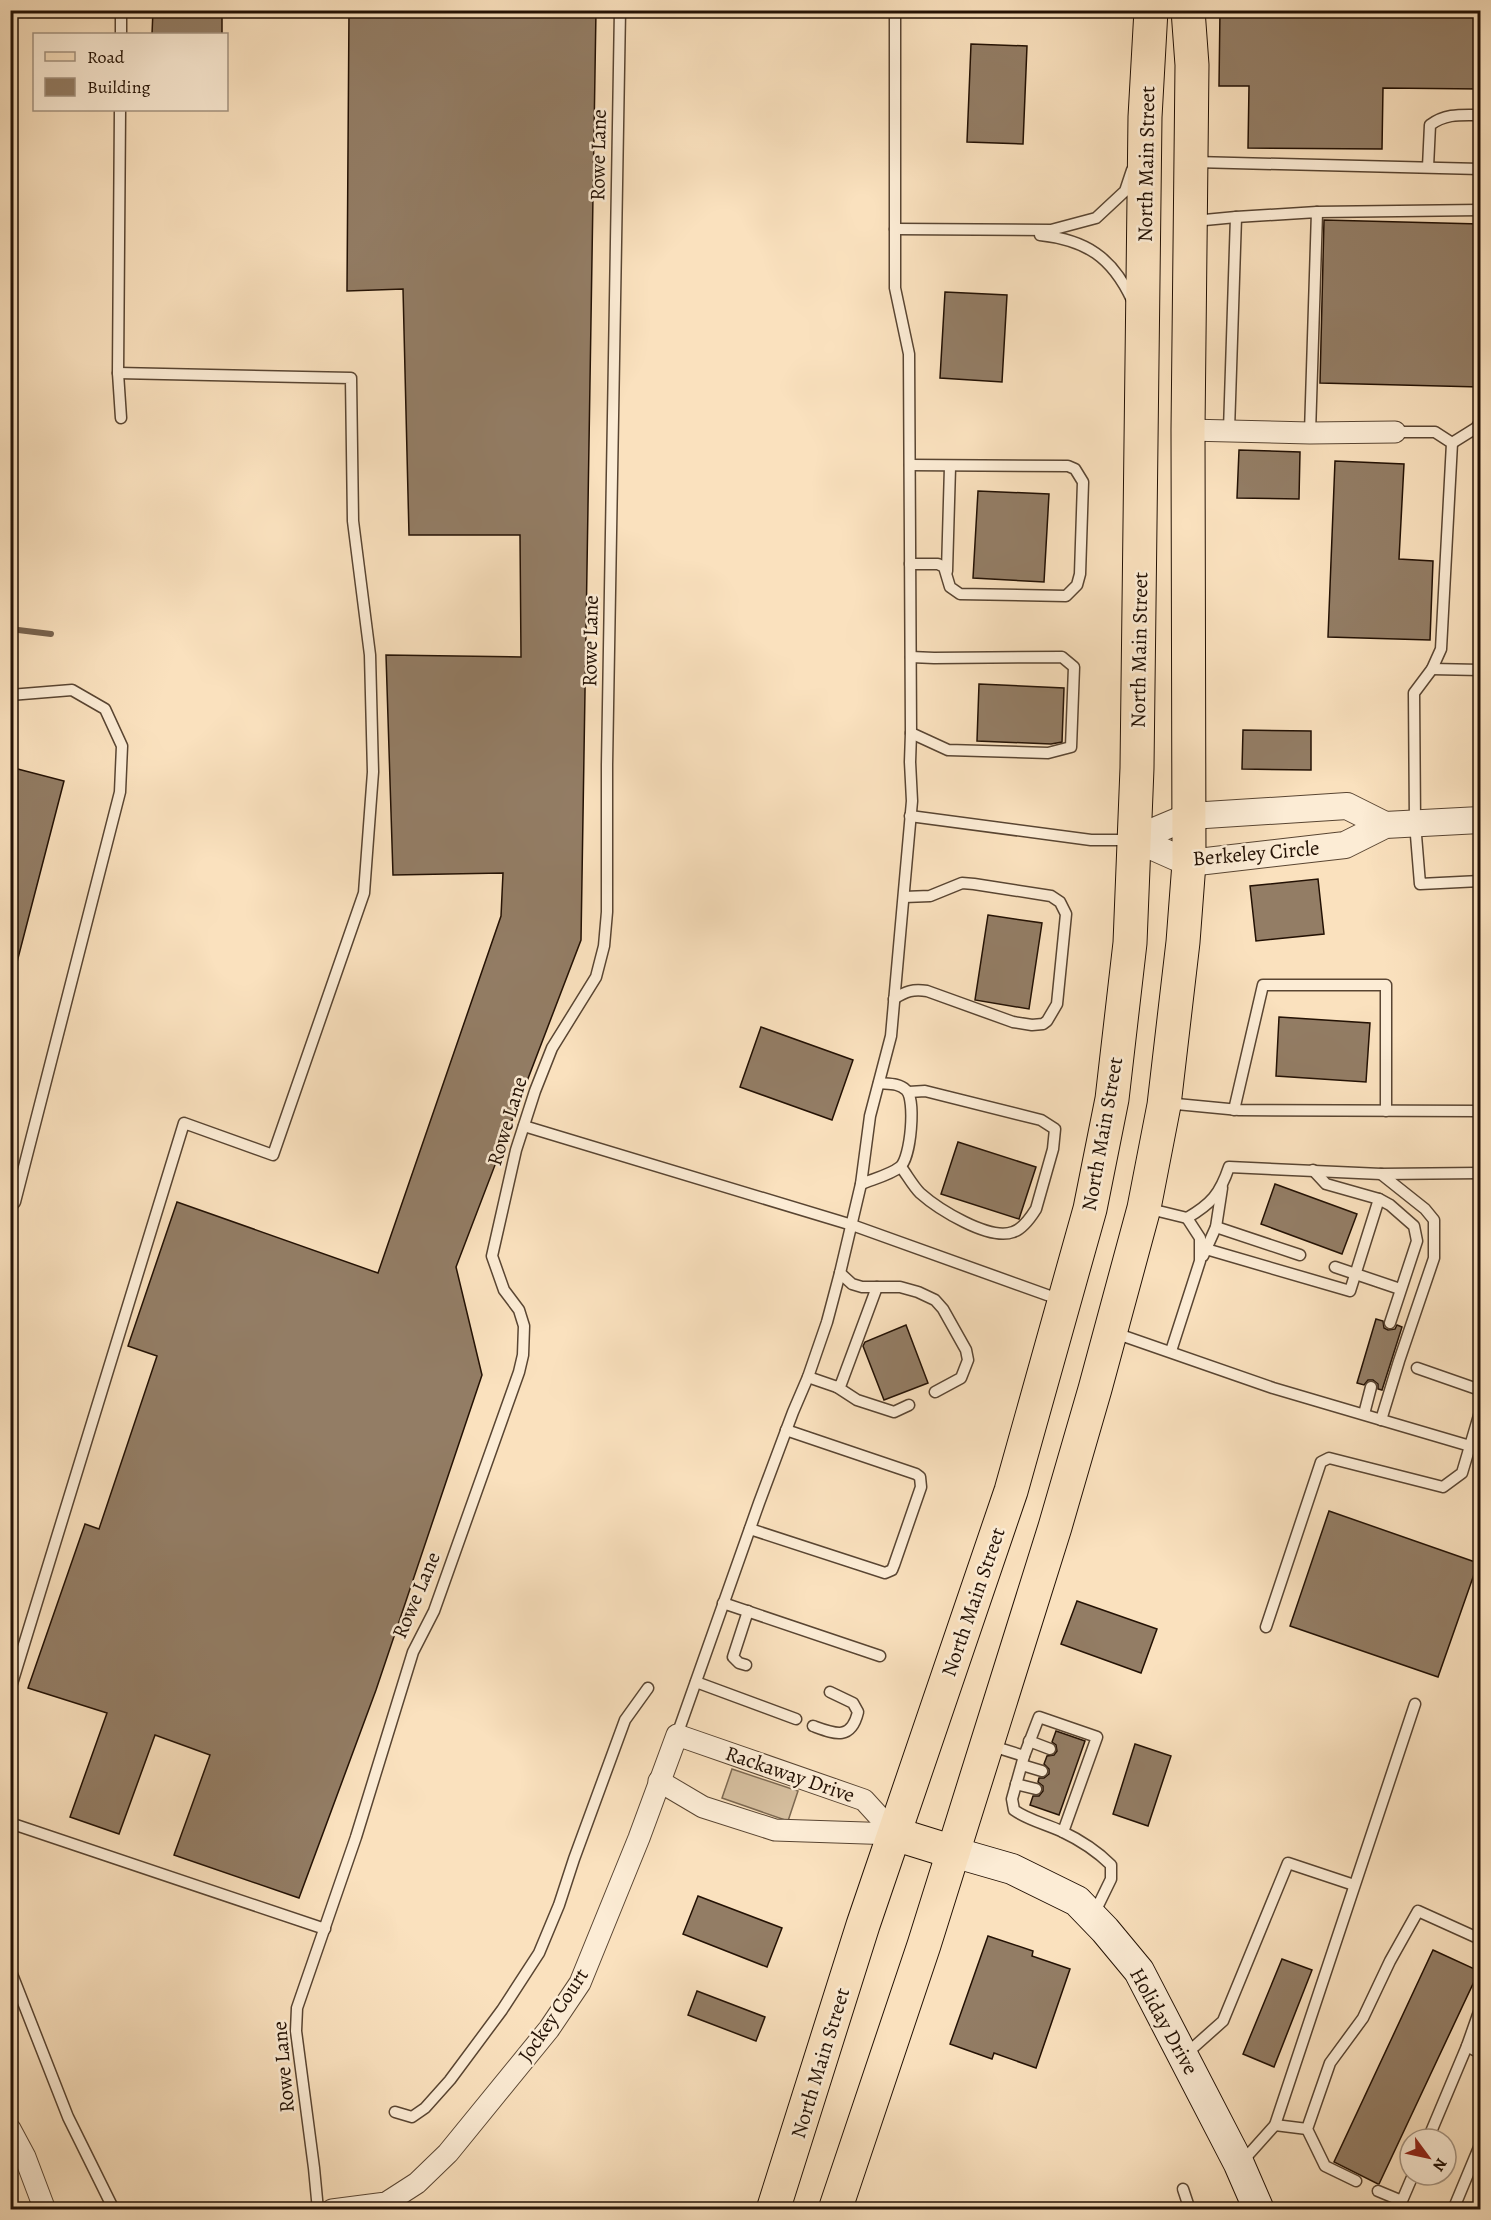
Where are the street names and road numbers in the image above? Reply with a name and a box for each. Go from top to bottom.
street label: North Main Street [1131,86,1161,242]
street label: Rowe Lane [583,109,613,201]
street label: North Main Street [1124,572,1154,728]
street label: Rowe Lane [575,595,605,687]
street label: Berkeley Circle [1191,834,1321,872]
street label: North Main Street [1075,1055,1129,1213]
street label: Rowe Lane [480,1073,534,1169]
street label: North Main Street [934,1524,1012,1680]
street label: Rowe Lane [385,1547,447,1643]
street label: Rackaway Drive [722,1739,858,1809]
street label: Jockey Court [511,1962,595,2068]
street label: Holiday Drive [1123,1962,1205,2080]
street label: North Main Street [784,1984,856,2142]
street label: Rowe Lane [265,2020,301,2114]

